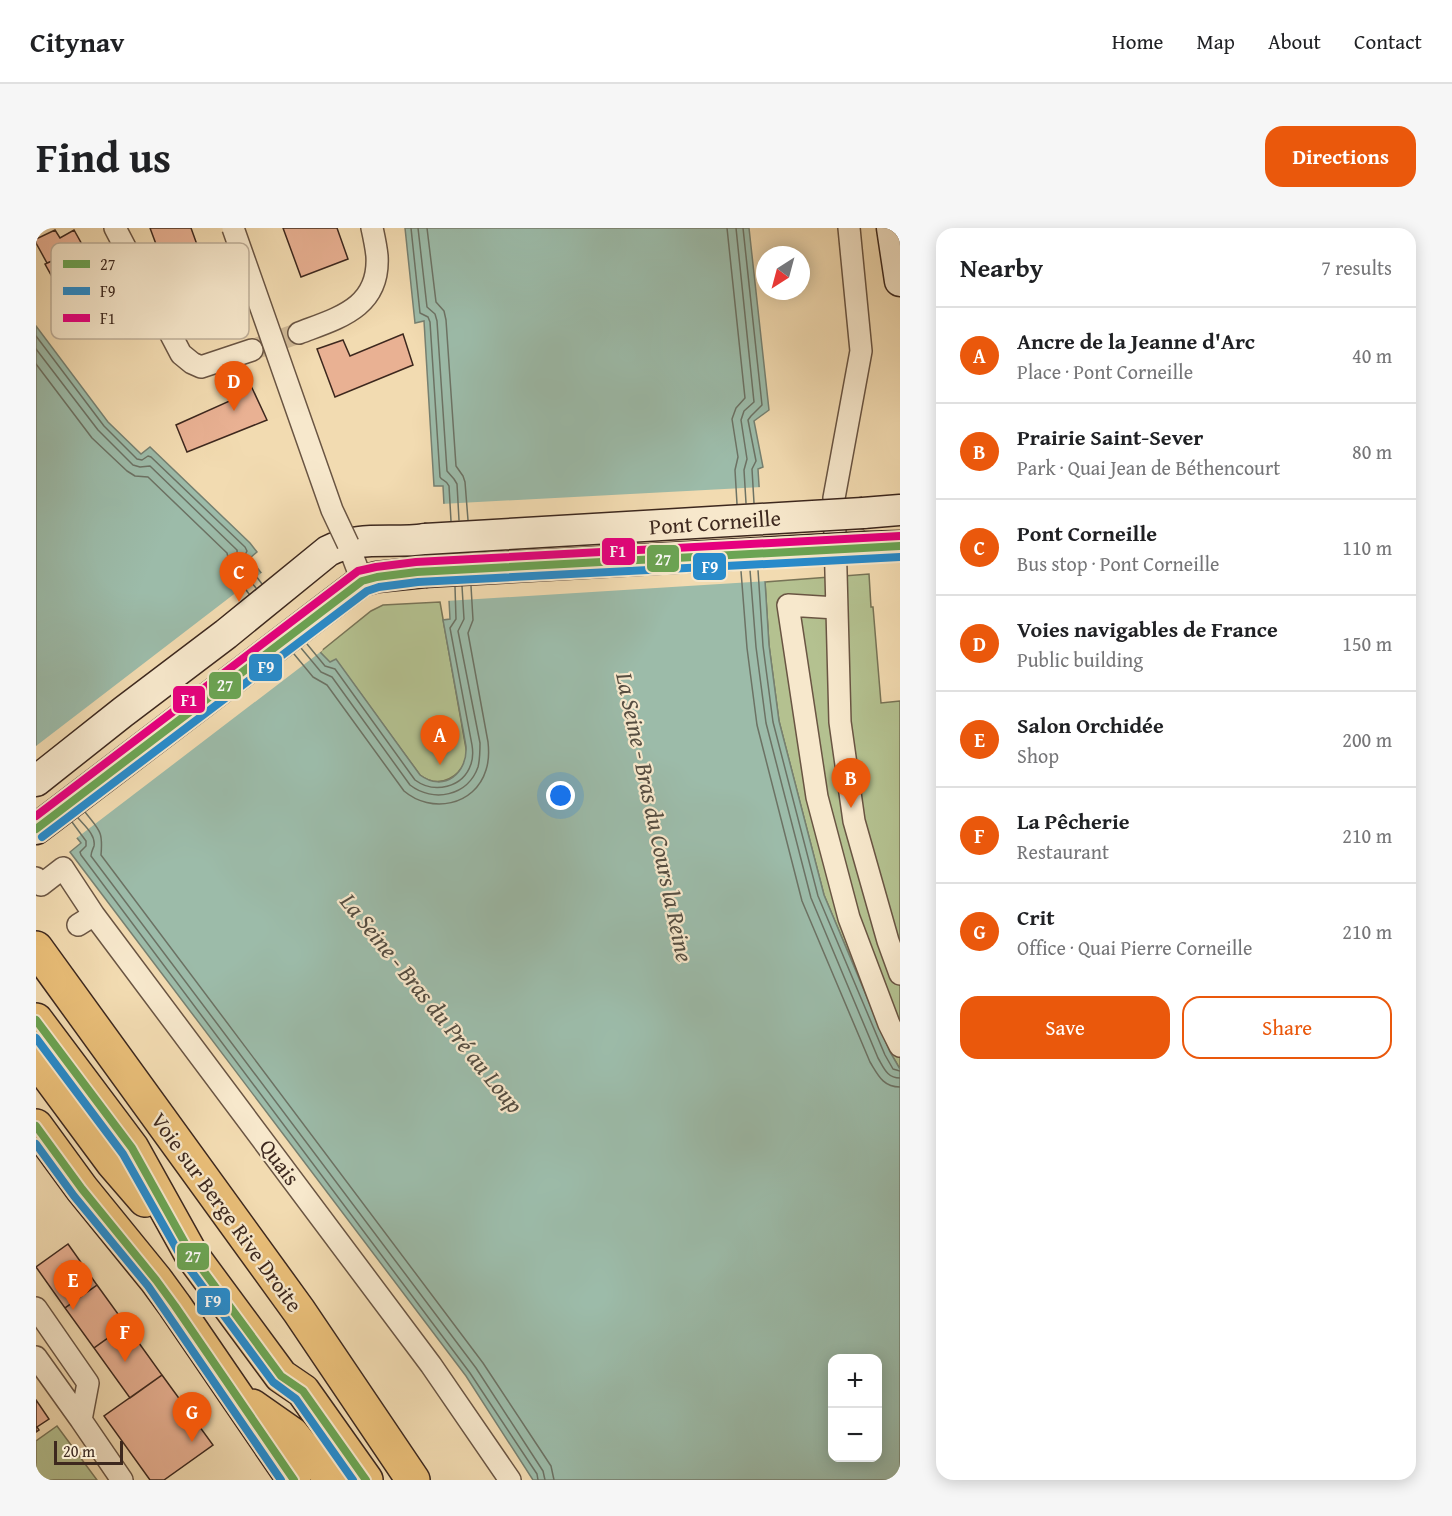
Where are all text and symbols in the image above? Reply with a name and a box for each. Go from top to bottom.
text: Citynav [30,21,124,62]
text: Home [1112,26,1163,57]
text: Map [1196,26,1235,57]
text: About [1268,26,1321,57]
text: Contact [1354,26,1422,57]
text: Find us [36,126,171,187]
button: Directions [1265,126,1416,187]
legend [51,243,249,339]
north arrow [756,246,810,300]
text: Nearby [960,248,1043,287]
text: 27 [100,252,116,276]
text: 7 results [1321,253,1392,282]
text: F9 [100,279,116,303]
text: F1 [100,306,116,330]
text: Ancre de la Jeanne d'Arc [1017,325,1255,357]
text: A [973,341,986,370]
text: 40 m [1352,341,1392,370]
text: Place · Pont Corneille [1017,357,1193,386]
pin: D [214,362,254,411]
text: Prairie Saint-Sever [1017,421,1203,453]
text: B [973,437,986,466]
text: 80 m [1352,437,1392,466]
text: Park · Quai Jean de Béthencourt [1017,453,1280,482]
street label: Pont Corneille [648,501,782,543]
text: Pont Corneille [1017,517,1157,549]
text: C [974,533,985,562]
text: 110 m [1342,533,1392,562]
line badge: F1 [601,537,636,566]
text: F1 [610,539,626,563]
line badge: 27 [646,544,680,573]
text: 27 [655,547,671,571]
text: Bus stop · Pont Corneille [1017,549,1219,578]
pin: C [220,552,258,602]
line badge: F9 [692,552,727,581]
text: F9 [702,555,718,579]
text: Voies navigables de France [1017,613,1278,645]
text: D [973,629,986,658]
text: 150 m [1342,629,1392,658]
text: Public building [1017,645,1143,674]
line badge: F9 [248,653,283,682]
text: F9 [258,655,274,679]
water label: La Seine - Bras du Cours la Reine [607,668,703,965]
line badge: 27 [208,671,242,700]
text: 27 [217,673,233,697]
line badge: F1 [172,685,206,714]
text: F1 [181,688,197,712]
text: Salon Orchidée [1017,709,1164,741]
pin: A [420,716,460,765]
text: E [974,725,985,754]
text: 200 m [1342,725,1392,754]
text: Shop [1017,741,1059,770]
pin: B [832,758,870,808]
your location [546,781,575,810]
text: La Pêcherie [1017,805,1130,837]
text: F [974,821,985,850]
text: 210 m [1342,821,1392,850]
text: Restaurant [1017,837,1109,866]
water label: La Seine - Bras du Pré au Loup [331,885,532,1121]
text: Crit [1017,901,1055,933]
text: G [973,917,986,946]
text: 210 m [1342,917,1392,946]
text: Office · Quai Pierre Corneille [1017,933,1252,962]
button: Save [960,996,1170,1059]
button: Share [1182,996,1392,1059]
street label: Voie sur Berge Rive Droite [143,1105,311,1319]
street label: Quais [252,1132,308,1192]
line badge: 27 [176,1242,210,1271]
text: 27 [185,1244,201,1268]
pin: E [54,1260,93,1310]
line badge: F9 [196,1287,231,1316]
text: F9 [205,1289,221,1313]
pin: F [106,1312,145,1362]
map controls [828,1354,882,1462]
button: + [828,1354,882,1408]
pin: G [172,1392,212,1442]
button: − [828,1408,882,1462]
scale bar [54,1438,123,1466]
text: 20 m [63,1439,95,1463]

